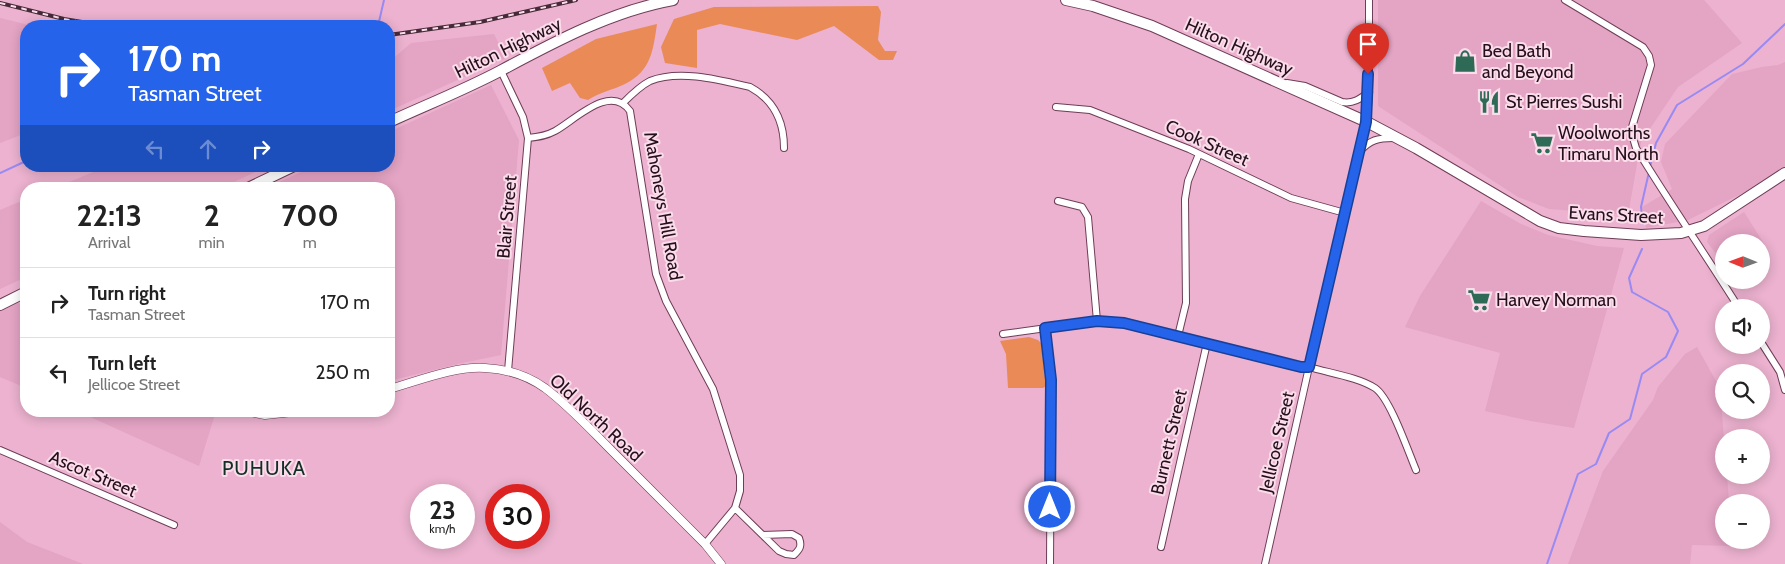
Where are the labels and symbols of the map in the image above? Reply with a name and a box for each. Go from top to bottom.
street label: Hilton Highway [451,13,565,83]
street label: Hilton Highway [1182,13,1296,81]
pin [1347,23,1389,74]
place label: Bed Bath and Beyond [1482,40,1573,83]
shop icon: Bed Bath and Beyond [1452,48,1478,74]
restaurant icon: St Pierres Sushi [1476,89,1502,115]
place label: St Pierres Sushi [1506,91,1622,113]
street label: Cook Street [1162,115,1252,171]
place label: Woolworths Timaru North [1558,122,1659,165]
street label: Mahoneys Hill Road [639,130,687,282]
supermarket icon: Woolworths Timaru North [1529,130,1555,156]
street label: Blair Street [492,175,522,259]
street label: Evans Street [1568,202,1664,228]
north arrow [1715,234,1770,289]
supermarket icon: Harvey Norman [1466,287,1492,313]
place label: Harvey Norman [1496,289,1616,311]
street label: Old North Road [545,369,647,467]
street label: Burnett Street [1146,387,1192,497]
street label: Jellicoe Street [1254,389,1299,496]
street label: Ascot Street [46,446,140,502]
district label: PUHUKA [222,456,306,480]
position arrow [1023,480,1075,532]
speed limit sign: 30 [485,484,550,549]

